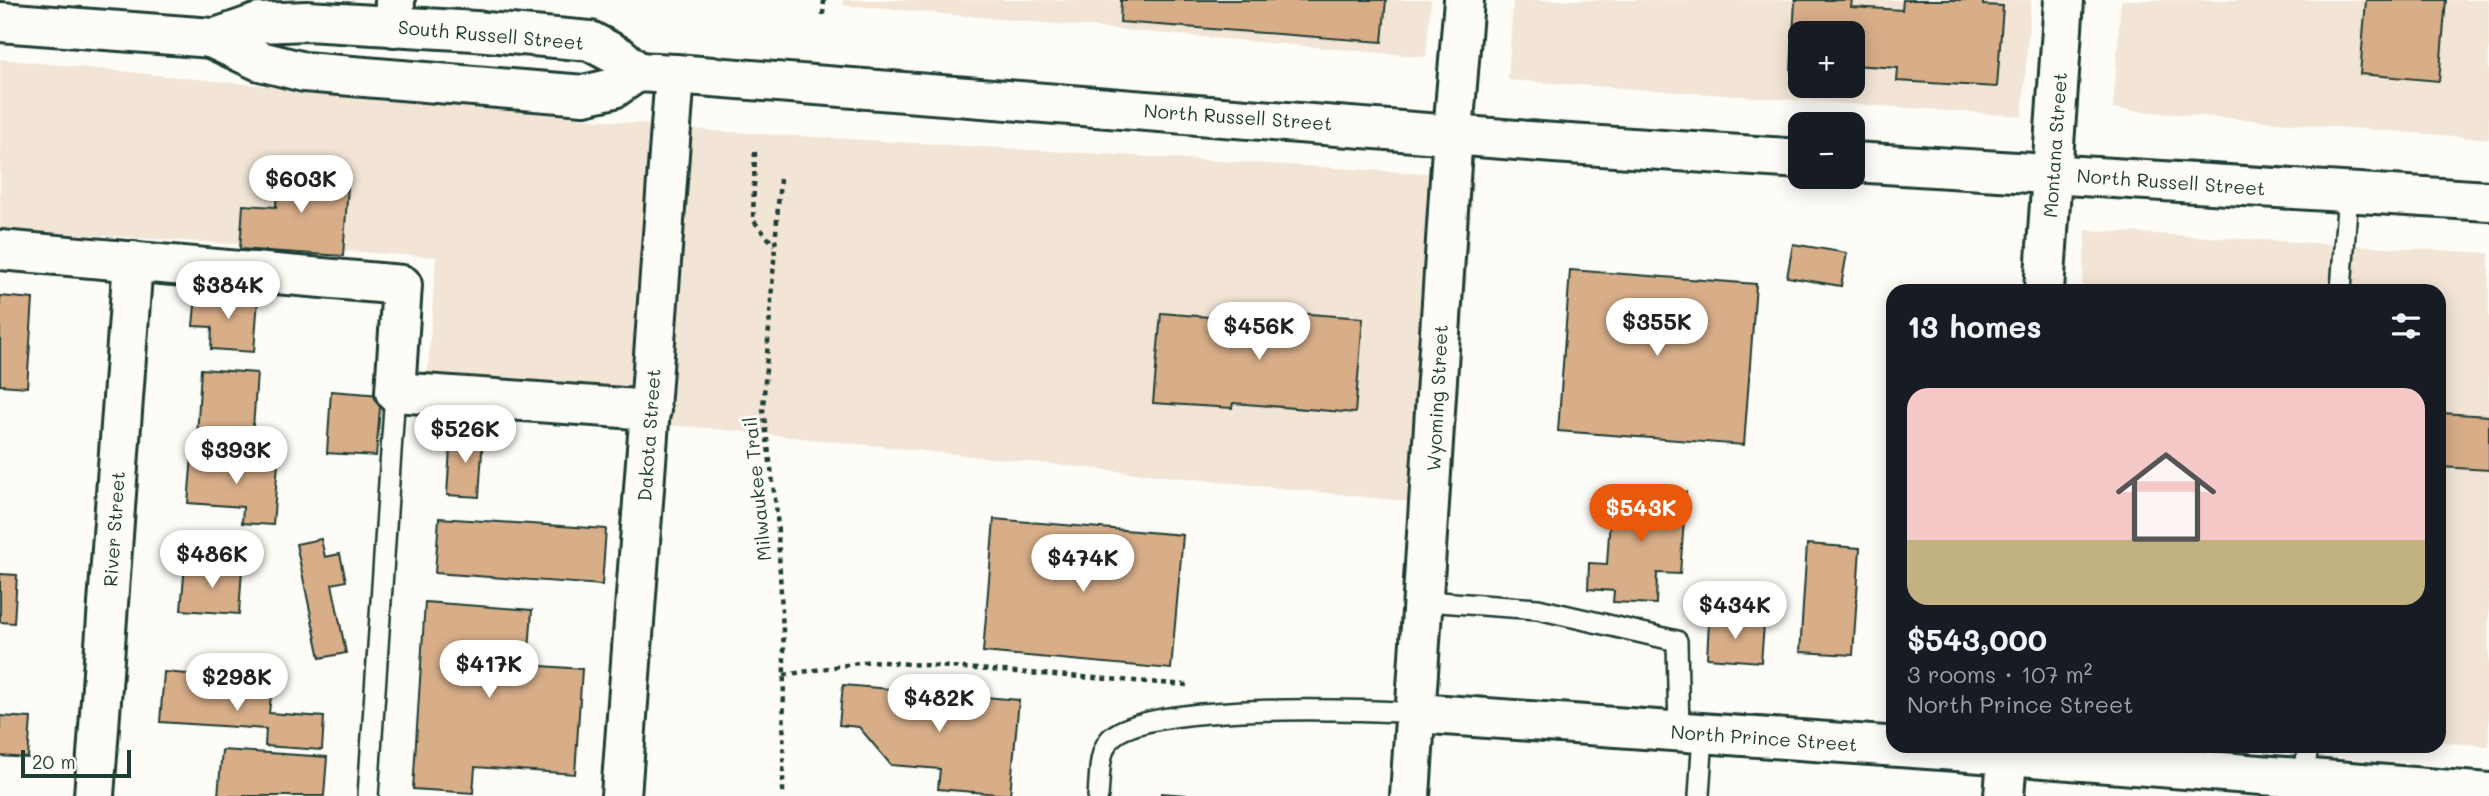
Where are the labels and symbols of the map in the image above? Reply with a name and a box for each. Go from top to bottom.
street label: South Russell Street [397,14,585,55]
street label: Montana Street [2037,71,2072,219]
street label: North Russell Street [1143,97,1333,136]
pin: $603K [252,156,350,215]
street label: North Russell Street [2076,162,2266,201]
pin: $384K [179,262,277,321]
pin: $355K [1608,298,1706,358]
pin: $456K [1210,302,1308,362]
street label: Wyoming Street [1420,324,1453,472]
street label: Dakota Street [631,368,666,502]
pin: $526K [416,406,514,465]
street label: Milwaukee Trail [736,416,777,562]
pin: $393K [187,426,285,486]
street label: River Street [97,470,130,588]
pin: $543K [1592,484,1690,544]
pin: $486K [163,530,261,590]
pin: $474K [1034,534,1132,594]
pin: $434K [1686,582,1784,641]
pin: $417K [440,640,538,700]
pin: $298K [188,654,286,713]
pin: $482K [890,674,988,734]
street label: North Prince Street [1670,719,1858,756]
scale bar [21,747,131,779]

